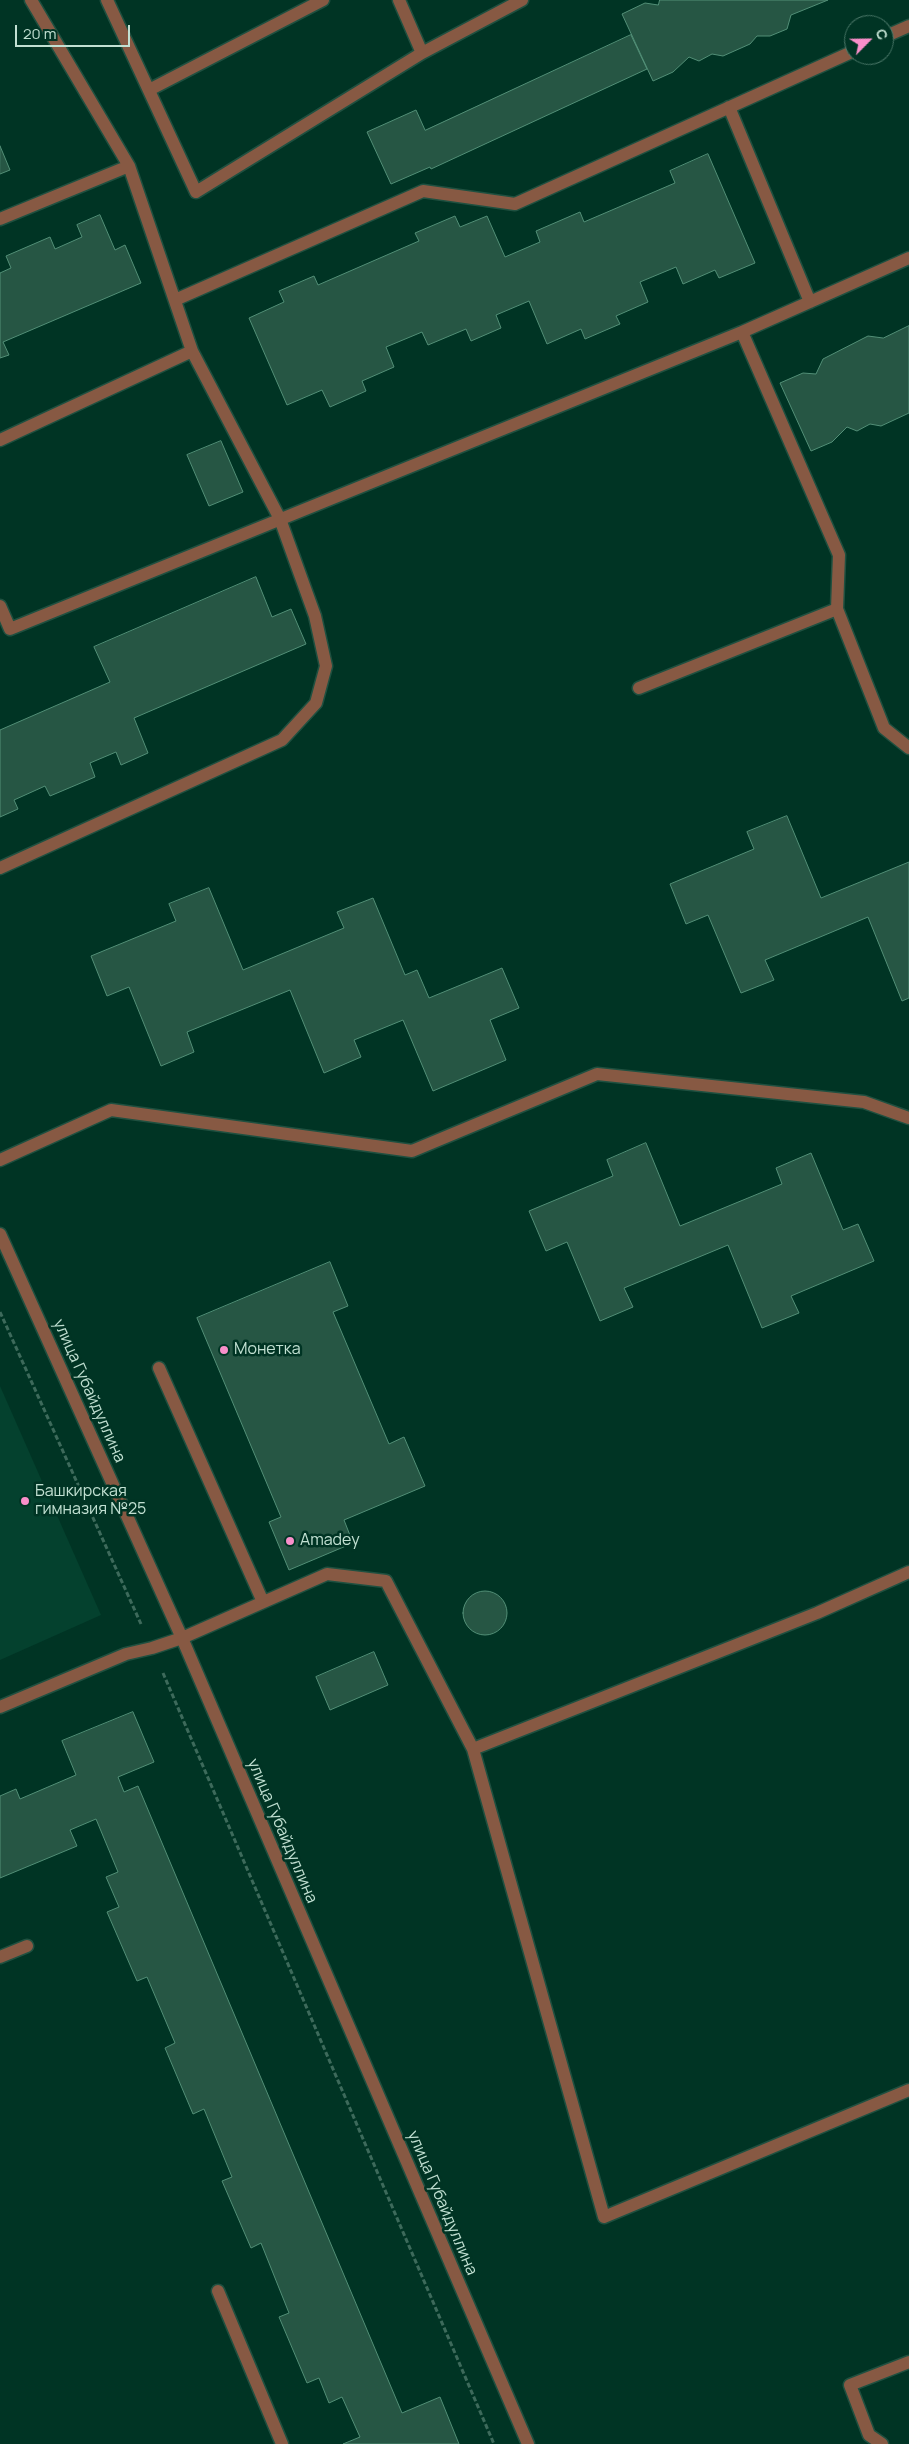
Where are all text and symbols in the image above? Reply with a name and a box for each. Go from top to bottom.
scale bar [18,15,132,47]
north arrow [844,15,894,65]
text: 20 m [23,23,56,44]
text: С [872,26,893,43]
street label: улица Губайдуллина [49,1316,129,1466]
place label: Монетка [234,1340,301,1360]
marker: Монетка [218,1344,230,1356]
place label: Башкирская гимназия №25 [35,1482,146,1520]
marker: Башкирская гимназия №25 [19,1495,31,1507]
place label: Amadey [300,1531,360,1551]
marker: Amadey [284,1535,296,1547]
street label: улица Губайдуллина [243,1756,321,1906]
street label: улица Губайдуллина [403,2128,481,2278]

